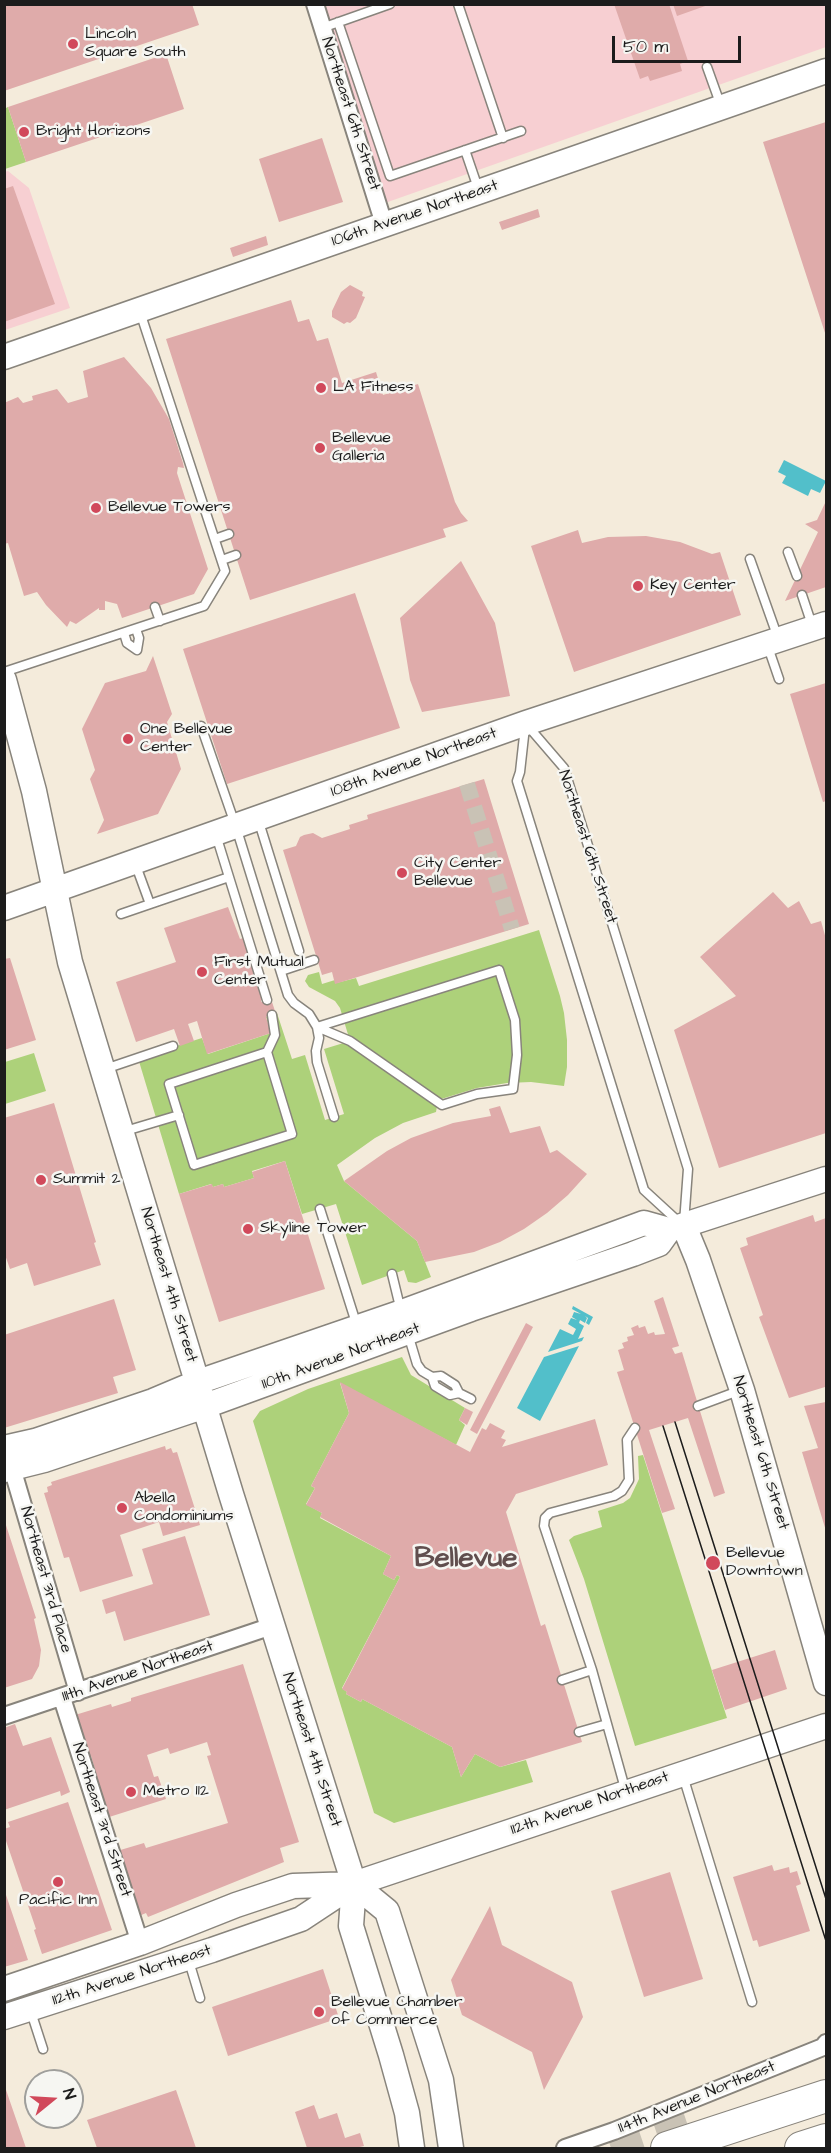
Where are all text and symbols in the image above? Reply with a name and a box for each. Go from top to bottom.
scale bar [615,24,744,62]
place label: Lincoln Square South [85,25,185,63]
text: 50 m [623,34,668,59]
street label: Northeast 6th Street [316,35,384,193]
marker: Lincoln Square South [66,37,80,51]
place label: Bright Horizons [36,122,151,142]
marker: Bright Horizons [17,125,31,139]
street label: 106th Avenue Northeast [329,176,501,252]
place label: LA Fitness [333,378,413,398]
marker: LA Fitness [314,381,328,395]
place label: Bellevue Galleria [332,429,391,467]
marker: Bellevue Galleria [313,441,327,455]
place label: Bellevue Towers [108,498,231,518]
marker: Bellevue Towers [89,501,103,515]
place label: Key Center [650,576,735,596]
marker: Key Center [631,579,645,593]
place label: One Bellevue Center [140,720,233,758]
street label: 108th Avenue Northeast [328,724,500,802]
marker: One Bellevue Center [121,732,135,746]
street label: Northeast 6th Street [553,768,621,926]
place label: City Center Bellevue [414,854,501,892]
marker: City Center Bellevue [395,866,409,880]
place label: First Mutual Center [214,953,304,991]
marker: First Mutual Center [195,965,209,979]
place label: Summit 2 [53,1170,121,1190]
marker: Summit 2 [34,1173,48,1187]
street label: Northeast 4th Street [135,1205,201,1365]
place label: Skyline Tower [260,1219,366,1239]
marker: Skyline Tower [241,1222,255,1236]
street label: 110th Avenue Northeast [259,1319,423,1395]
street label: Northeast 6th Street [727,1374,793,1532]
place label: Abella Condominiums [134,1489,233,1527]
marker: Abella Condominiums [115,1501,129,1515]
street label: Northeast 3rd Place [15,1505,75,1655]
district label: Bellevue [415,1543,517,1577]
place label: Bellevue Downtown [726,1544,803,1582]
marker: Bellevue Downtown [704,1554,722,1572]
street label: 111th Avenue Northeast [60,1637,216,1707]
street label: Northeast 4th Street [277,1670,345,1830]
street label: Northeast 3rd Street [67,1741,135,1899]
street label: 112th Avenue Northeast [508,1768,672,1840]
place label: Metro 112 [143,1782,209,1802]
marker: Metro 112 [124,1785,138,1799]
marker: Pacific Inn [51,1875,65,1889]
place label: Pacific Inn [19,1891,97,1911]
street label: 112th Avenue Northeast [50,1941,214,2011]
place label: Bellevue Chamber of Commerce [331,1993,463,2031]
marker: Bellevue Chamber of Commerce [312,2005,326,2019]
street label: 114th Avenue Northeast [616,2058,778,2138]
north arrow [24,2069,84,2129]
text: N [57,2086,81,2102]

